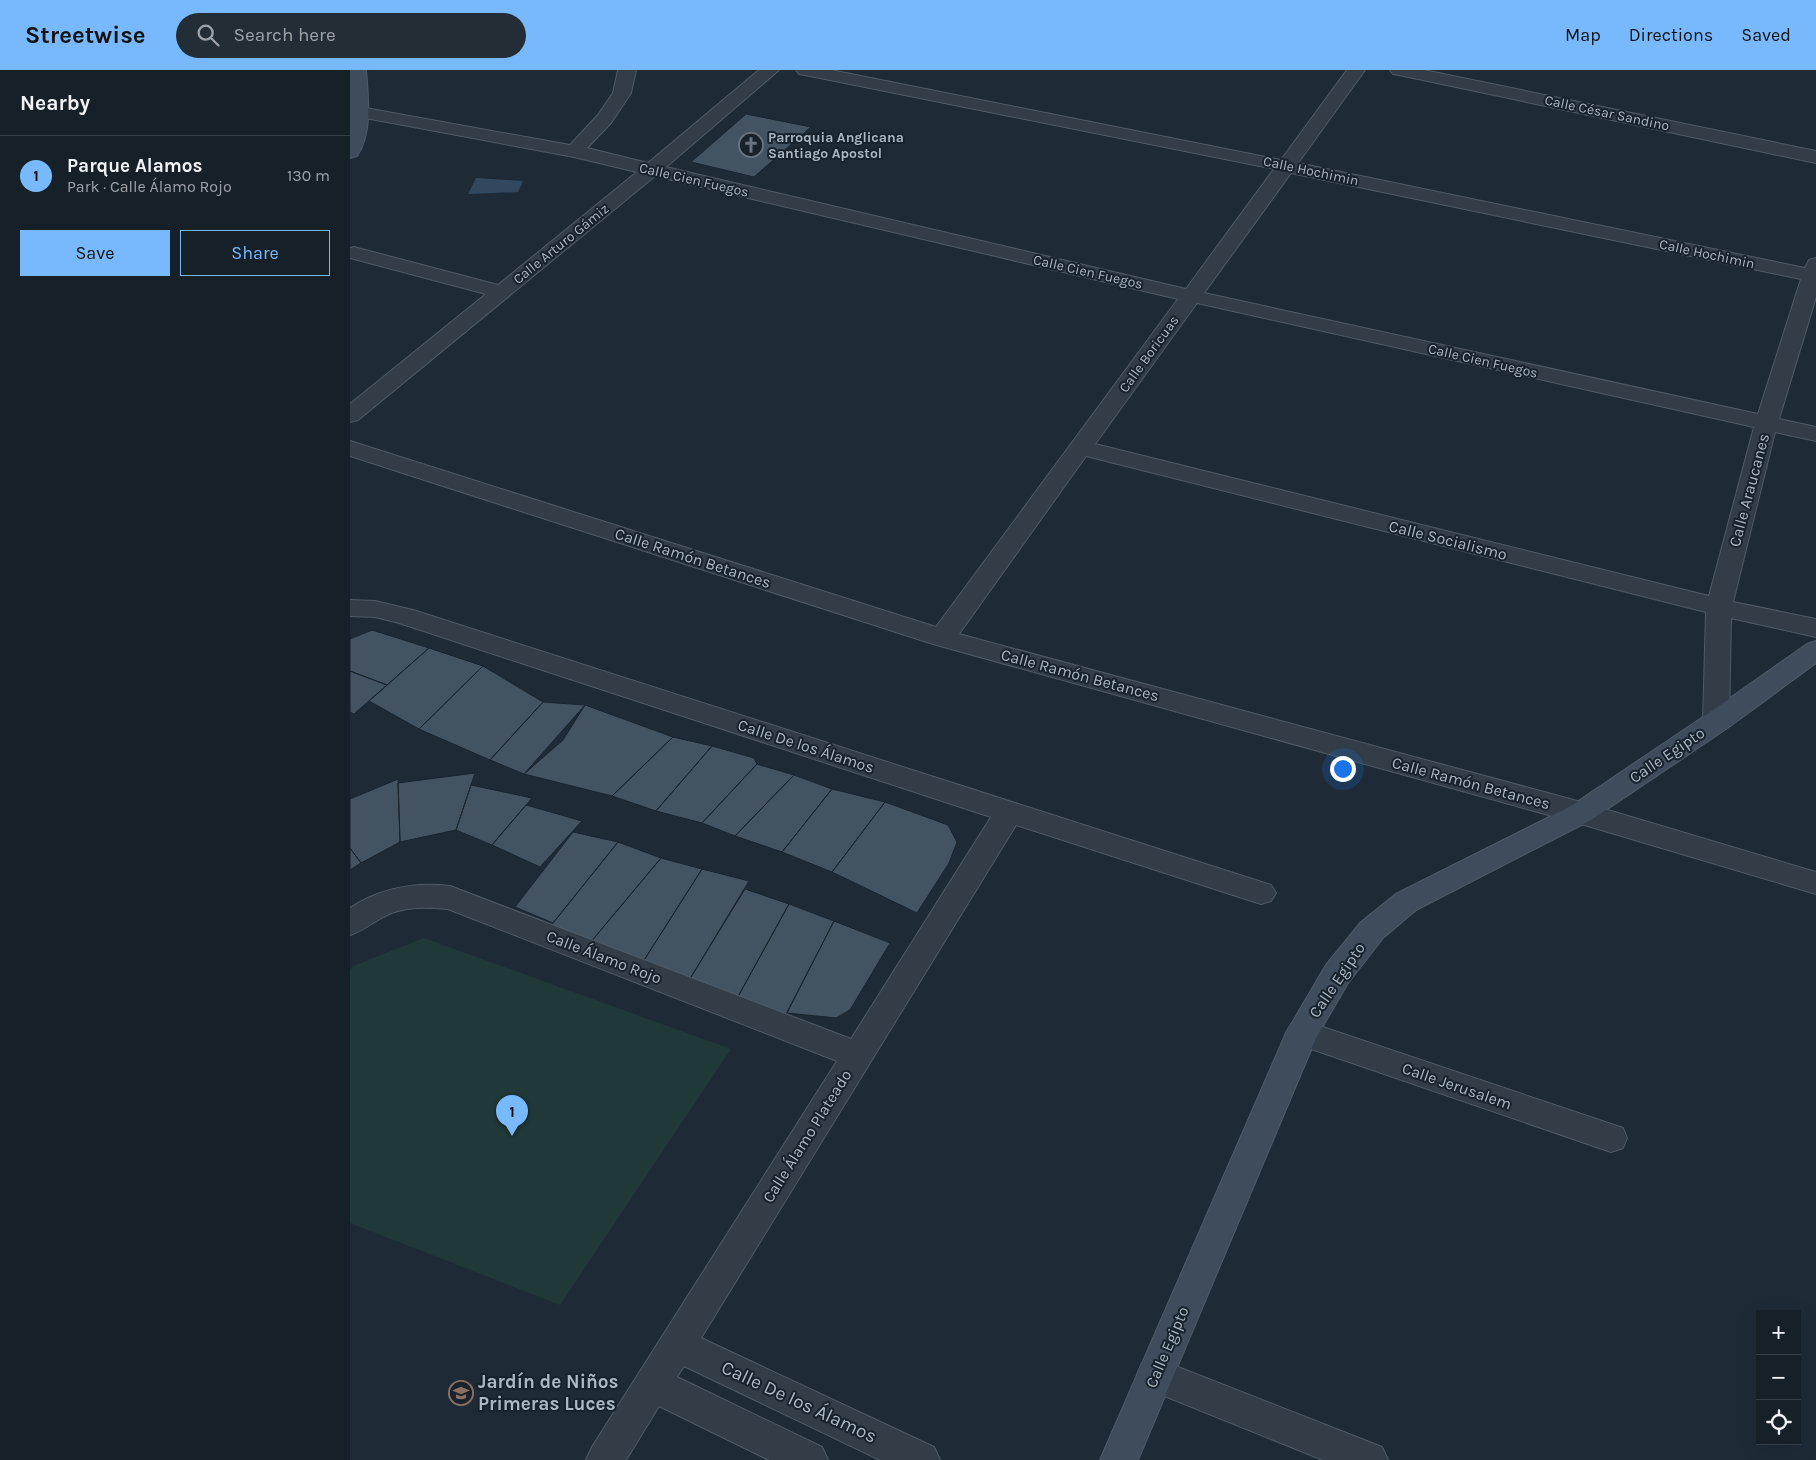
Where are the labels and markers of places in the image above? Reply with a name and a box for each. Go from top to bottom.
place label: Parroquia Anglicana Santiago Apostol [768,129,904,162]
church icon: Parroquia Anglicana Santiago Apostol [738,132,764,158]
pin: 1 [496,1095,528,1136]
place label: Jardín de Niños Primeras Luces [478,1371,619,1415]
school or university icon: Jardín de Niños Primeras Luces [448,1380,474,1406]

